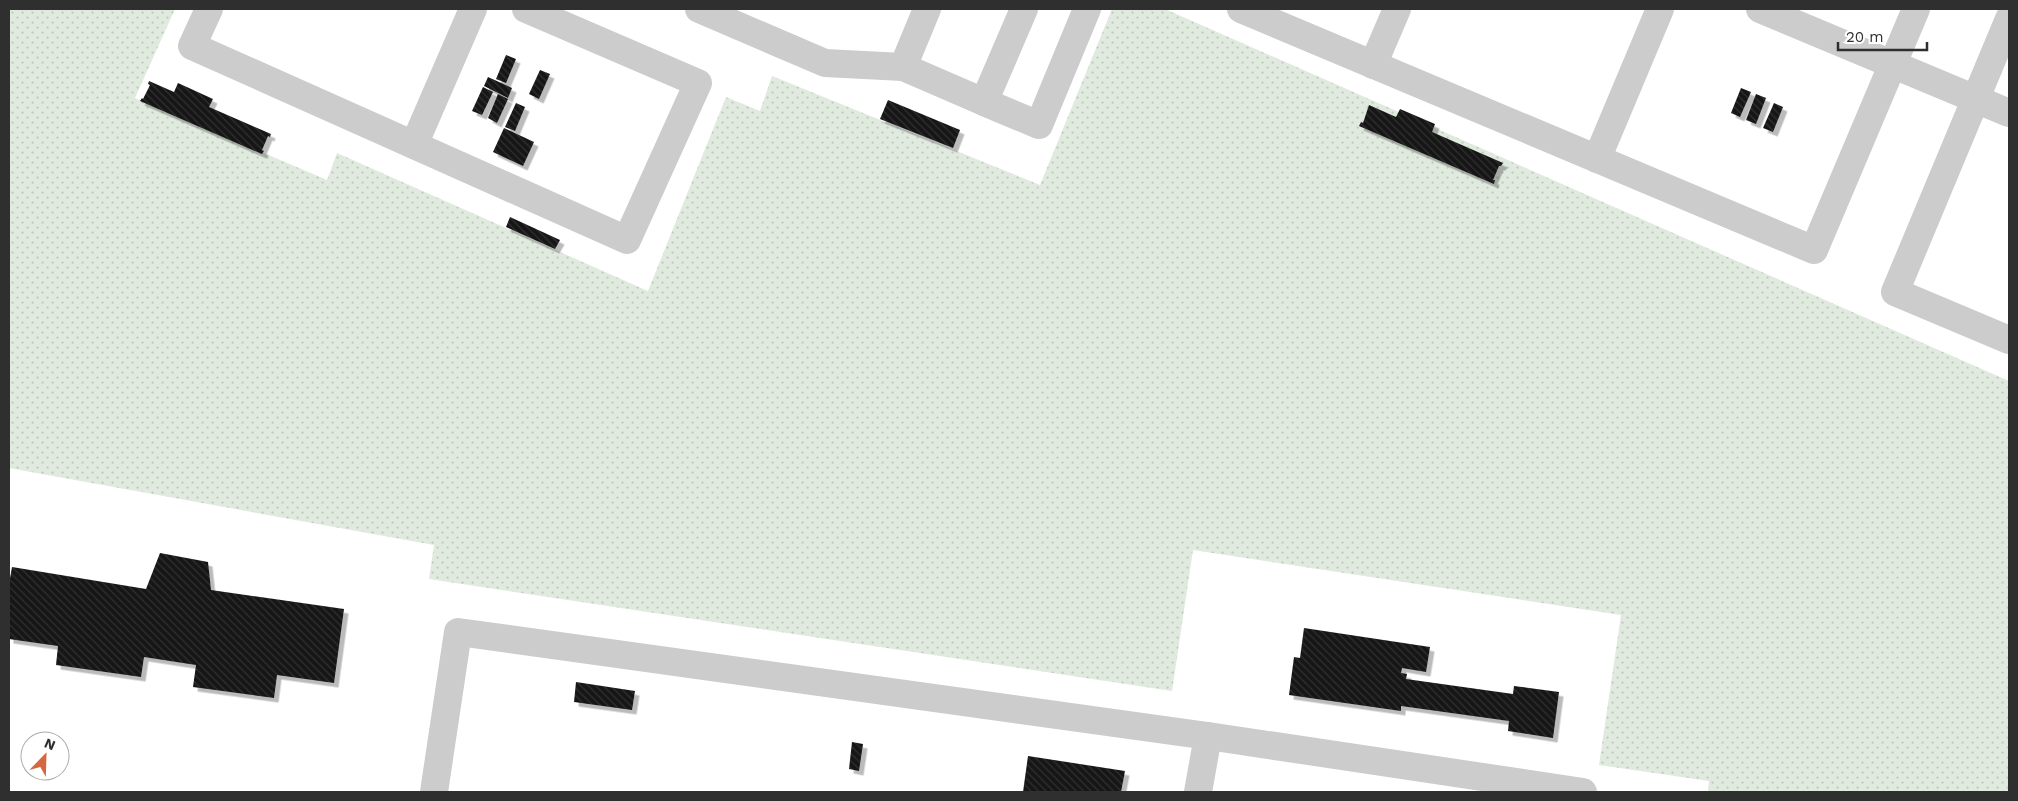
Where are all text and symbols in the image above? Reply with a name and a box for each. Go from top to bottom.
scale bar [1838,20,1927,52]
text: 20 m [1846,28,1884,46]
north arrow [20,731,70,781]
text: N [42,735,58,753]

